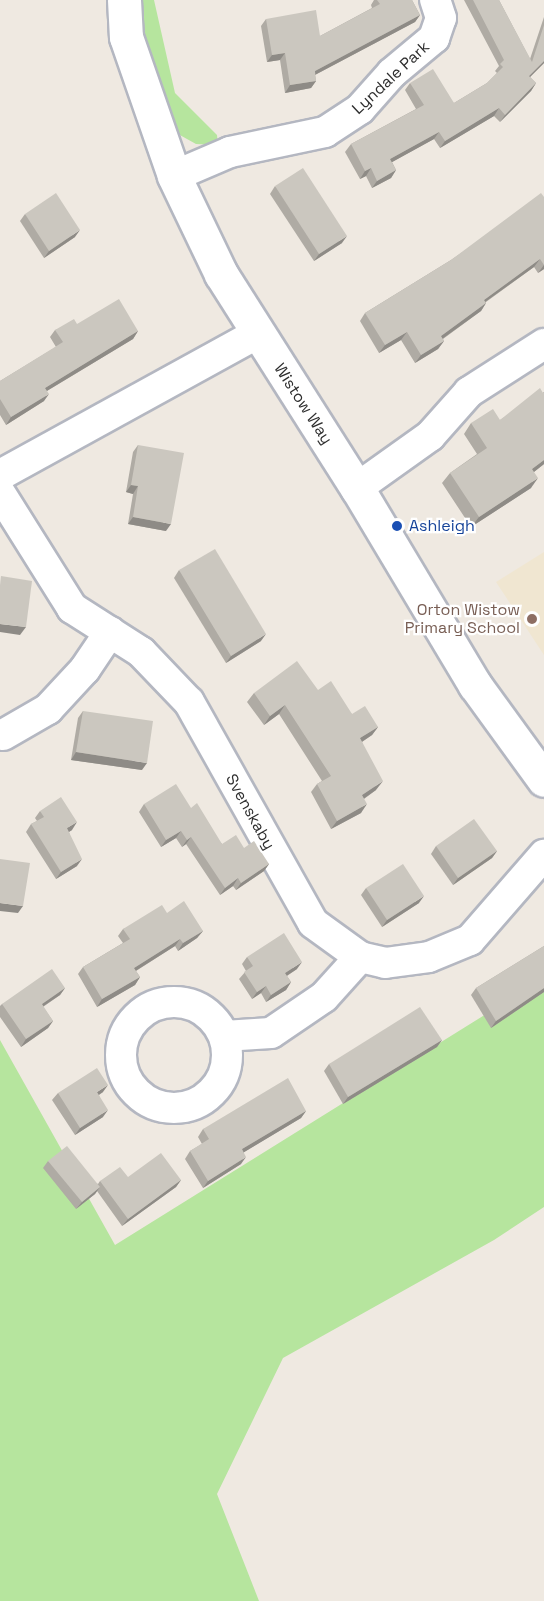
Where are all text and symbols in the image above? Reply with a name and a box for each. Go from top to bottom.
street label: Lyndale Park [348,37,434,119]
street label: Wistow Way [270,360,336,448]
place label: Ashleigh [409,516,475,536]
marker: Ashleigh [390,519,404,533]
place label: Orton Wistow Primary School [405,600,520,638]
marker: Orton Wistow Primary School [525,612,539,626]
street label: Svenskaby [221,771,279,853]

